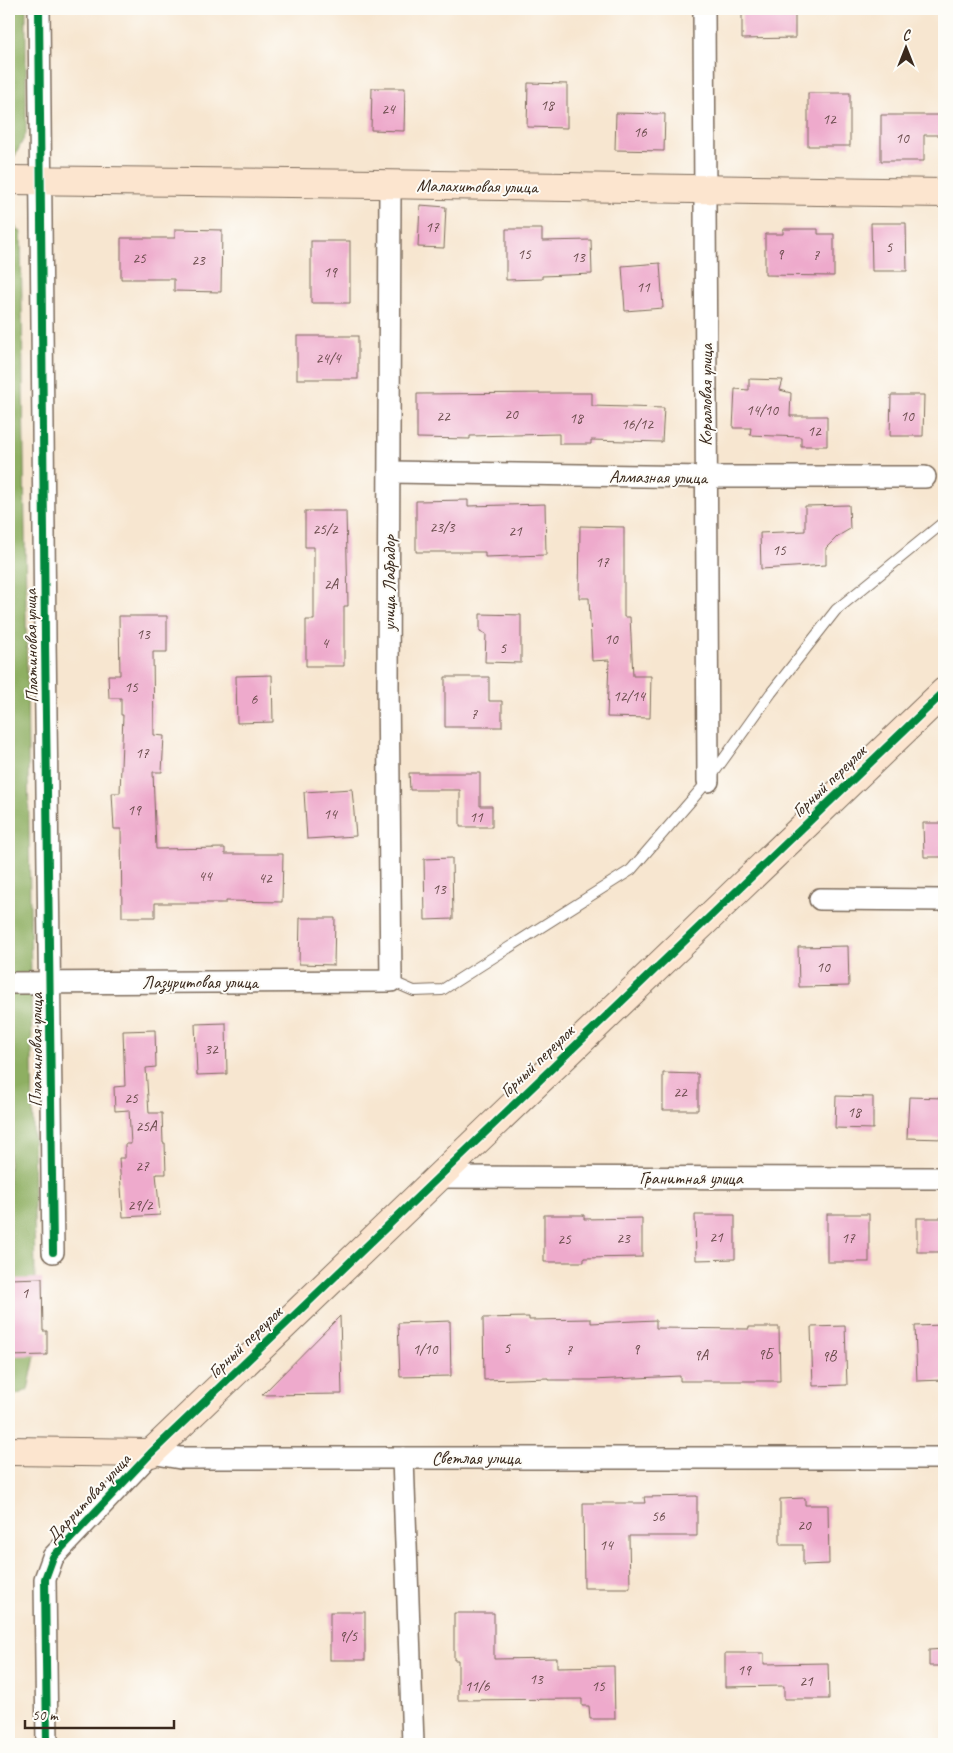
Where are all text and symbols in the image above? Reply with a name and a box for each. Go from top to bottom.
north arrow [880,22,930,72]
text: С [903,27,912,44]
house number: 18 [540,96,555,115]
house number: 24 [381,100,396,119]
house number: 12 [822,110,837,129]
house number: 16 [633,123,648,142]
house number: 10 [895,129,910,148]
street label: Малахитовая улица [416,174,539,198]
house number: 17 [425,218,440,237]
house number: 5 [886,238,894,257]
house number: 15 [517,245,532,264]
house number: 9 [777,245,785,264]
house number: 7 [813,246,821,265]
house number: 13 [571,248,586,267]
house number: 25 [132,249,147,268]
house number: 23 [191,251,206,270]
house number: 19 [323,263,338,282]
house number: 11 [636,278,651,297]
street label: Коралловая улица [695,342,717,446]
house number: 24/4 [315,349,342,368]
house number: 14/10 [746,401,779,420]
house number: 20 [504,405,519,424]
house number: 22 [436,407,451,426]
house number: 10 [900,407,915,426]
house number: 18 [569,409,584,428]
house number: 16/12 [621,415,654,434]
house number: 12 [807,422,822,441]
street label: Алмазная улица [609,465,709,489]
house number: 23/3 [429,518,456,537]
house number: 25/2 [312,520,339,539]
house number: 21 [508,522,523,541]
street label: улица Лабрадор [378,534,400,632]
house number: 15 [772,541,787,560]
house number: 17 [595,553,610,572]
house number: 2А [324,575,340,594]
street label: Платиновая улица [19,587,43,703]
house number: 13 [136,625,151,644]
house number: 10 [604,630,619,649]
house number: 4 [322,634,330,653]
house number: 5 [500,639,508,658]
house number: 15 [124,678,139,697]
house number: 12/14 [613,687,646,706]
house number: 6 [251,690,259,709]
house number: 7 [471,705,479,724]
street label: Горный переулок [787,738,873,822]
house number: 17 [135,744,150,763]
house number: 19 [127,801,142,820]
house number: 14 [323,805,338,824]
house number: 11 [469,808,484,827]
house number: 44 [198,867,213,886]
house number: 42 [258,869,273,888]
house number: 13 [432,880,447,899]
house number: 10 [816,958,831,977]
street label: Лазуритовая улица [142,971,260,994]
street label: Платиновая улица [25,991,47,1107]
street label: Горный переулок [495,1018,581,1102]
house number: 32 [204,1040,219,1059]
house number: 22 [673,1083,688,1102]
house number: 25 [124,1089,139,1108]
house number: 18 [847,1103,862,1122]
house number: 25А [135,1117,158,1136]
house number: 27 [135,1157,150,1176]
street label: Гранитная улица [639,1167,744,1189]
house number: 29/2 [127,1196,154,1215]
house number: 21 [709,1228,724,1247]
house number: 23 [616,1229,631,1248]
house number: 17 [841,1229,856,1248]
house number: 25 [557,1230,572,1249]
house number: 1 [22,1284,30,1303]
street label: Горный переулок [203,1299,289,1383]
house number: 5 [504,1339,512,1358]
house number: 1/10 [412,1340,439,1359]
house number: 9 [633,1340,641,1359]
house number: 7 [566,1341,574,1360]
house number: 9Б [758,1345,775,1364]
house number: 9А [694,1346,710,1365]
house number: 9В [822,1347,838,1366]
street label: Дарритовая улица [41,1447,136,1547]
street label: Светлая улица [432,1447,522,1469]
house number: 56 [651,1507,666,1526]
house number: 20 [797,1516,812,1535]
house number: 14 [599,1536,614,1555]
house number: 9/5 [339,1627,358,1646]
house number: 19 [737,1661,752,1680]
house number: 13 [529,1670,544,1689]
house number: 21 [799,1672,814,1691]
house number: 11/6 [464,1677,491,1696]
house number: 15 [591,1677,606,1696]
scale bar [25,1698,174,1730]
text: 50 m [32,1706,59,1725]

